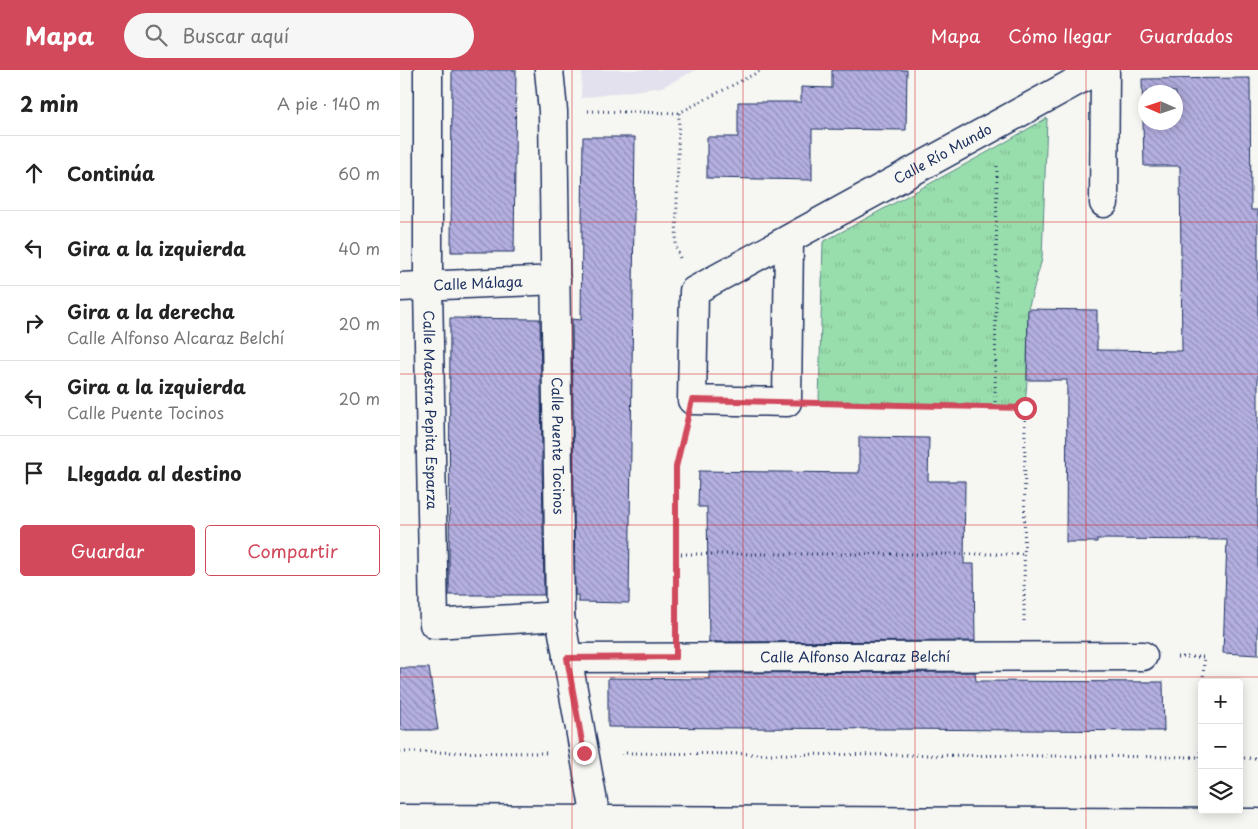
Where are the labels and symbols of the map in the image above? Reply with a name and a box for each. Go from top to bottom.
north arrow [1138,85,1183,130]
street label: Calle Río Mundo [890,118,995,189]
street label: Calle Málaga [433,271,523,295]
street label: Calle Maestra Pepita Esparza [418,310,443,510]
street label: Calle Puente Tocinos [547,377,570,515]
route start [1014,397,1037,420]
street label: Calle Alfonso Alcaraz Belchí [760,646,950,667]
route end [573,742,596,765]

